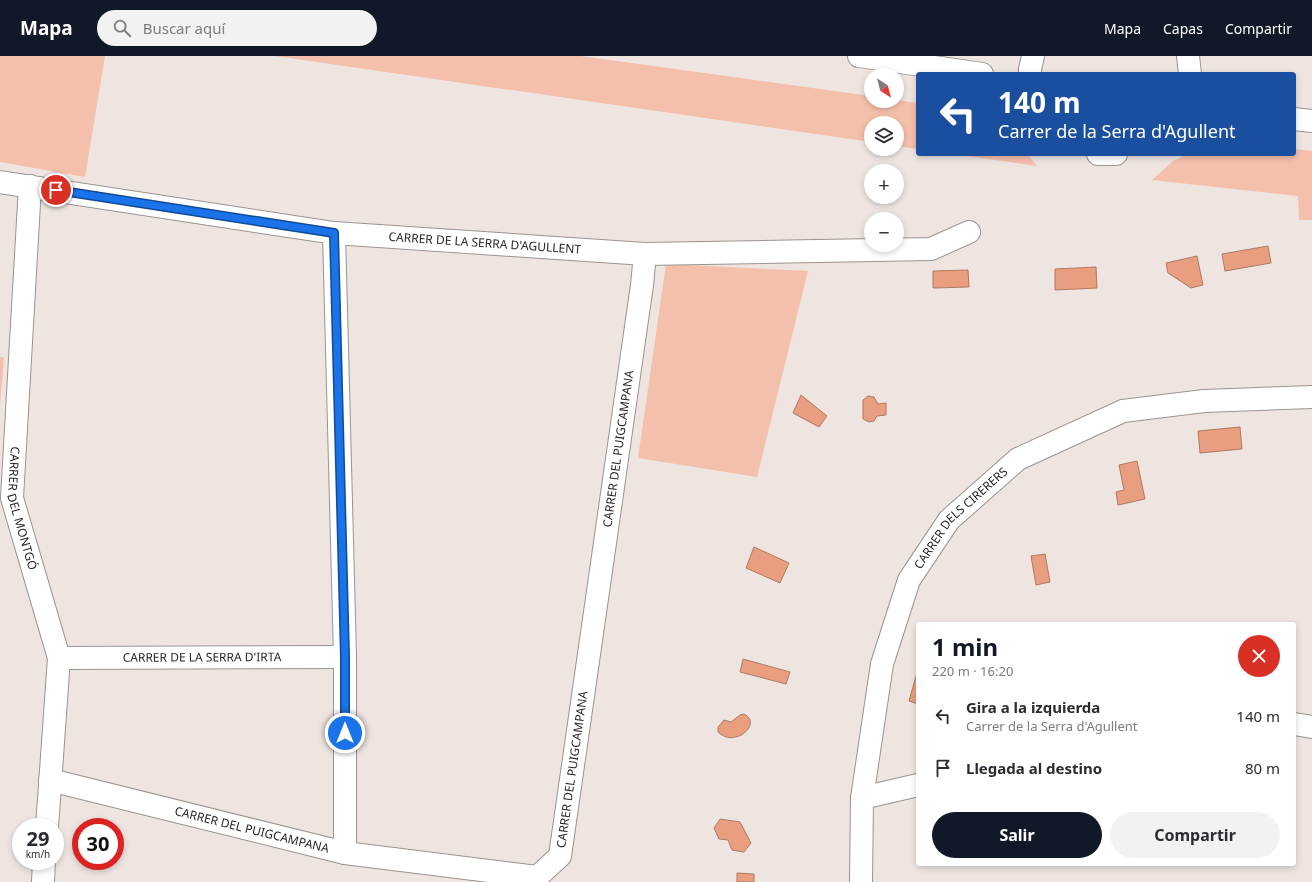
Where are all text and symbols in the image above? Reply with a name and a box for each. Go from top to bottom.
search box [97,10,377,46]
text: Mapa [20,15,73,41]
icon: search [111,17,133,39]
text: Buscar aquí [143,18,225,38]
text: Mapa [1104,19,1141,38]
text: Capas [1163,19,1203,38]
text: Compartir [1225,19,1292,38]
north arrow [864,68,904,108]
map controls [864,68,904,252]
text: 140 m [998,83,1081,121]
icon: left [932,88,984,140]
button: layers [864,116,904,156]
text: Carrer de la Serra d'Agullent [998,119,1236,143]
button: + [864,164,904,204]
pin [39,173,73,207]
icon: arrive [45,179,67,201]
button: − [864,212,904,252]
street label: CARRER DE LA SERRA D'AGULLENT [388,228,582,258]
street label: CARRER DEL PUIGCAMPANA [598,369,638,528]
street label: CARRER DEL MONTGÓ [3,446,42,572]
street label: CARRER DELS CIRERERS [910,463,1011,572]
text: 1 min [932,630,998,663]
button: close [1238,635,1280,677]
street label: CARRER DE LA SERRA D'IRTA [123,648,282,666]
text: 220 m · 16:20 [932,662,1013,680]
street label: CARRER DEL PUIGCAMPANA [552,689,592,849]
text: Gira a la izquierda [966,697,1100,717]
icon: left [932,705,954,727]
text: 140 m [1236,706,1280,726]
position arrow [324,712,366,754]
text: Carrer de la Serra d'Agullent [966,717,1138,735]
icon: arrive [932,757,954,779]
text: Llegada al destino [966,758,1102,778]
text: 80 m [1245,758,1280,778]
street label: CARRER DEL PUIGCAMPANA [173,802,331,857]
button: Salir [932,812,1102,858]
button: Compartir [1110,812,1280,858]
speed limit sign: 30 [72,818,124,870]
text: 29 [27,825,49,852]
text: km/h [26,847,50,861]

